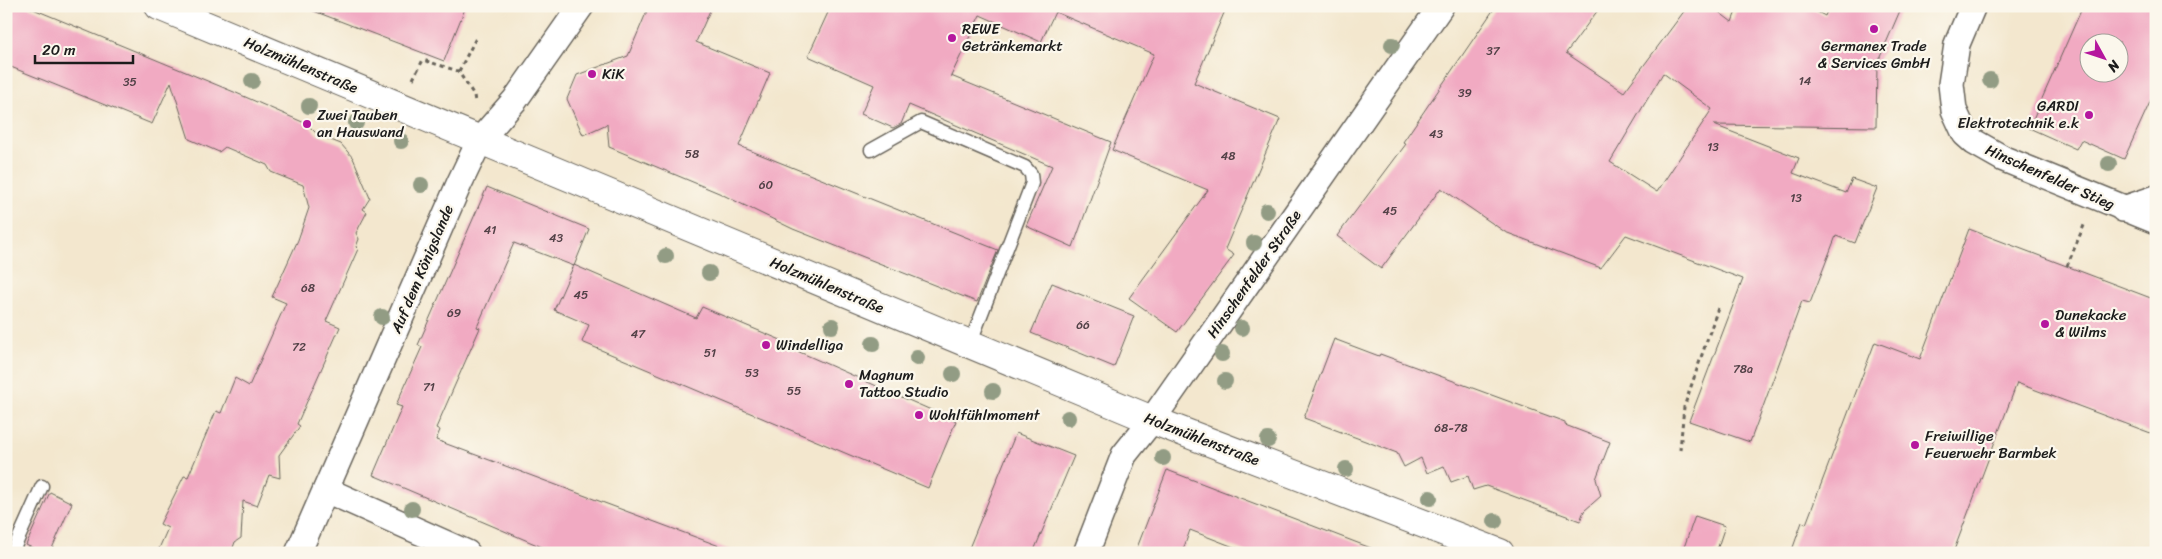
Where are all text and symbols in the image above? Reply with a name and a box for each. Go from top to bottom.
place label: REWE Getränkemarkt [962,16,1063,59]
marker: Germanex Trade & Services GmbH [1868,23,1880,35]
street label: Holzmühlenstraße [240,29,362,101]
scale bar [35,32,132,64]
marker: REWE Getränkemarkt [946,32,958,44]
north arrow [2080,32,2130,82]
place label: Germanex Trade & Services GmbH [1818,33,1931,76]
text: 20 m [42,37,76,63]
house number: 37 [1486,40,1501,62]
text: N [2101,54,2127,78]
place label: KiK [602,61,625,87]
marker: KiK [586,68,598,80]
house number: 14 [1799,70,1812,92]
house number: 35 [123,71,137,93]
house number: 39 [1458,82,1472,104]
place label: GARDI Elektrotechnik e.k [1957,93,2080,136]
place label: Zwei Tauben an Hauswand [317,102,405,145]
marker: GARDI Elektrotechnik e.k [2083,109,2095,121]
marker: Zwei Tauben an Hauswand [301,118,313,130]
house number: 43 [1429,123,1443,145]
house number: 13 [1707,136,1719,158]
street label: Hinschenfelder Stieg [1981,137,2119,217]
house number: 58 [685,143,699,165]
house number: 48 [1221,145,1235,167]
house number: 60 [759,174,774,196]
house number: 13 [1790,187,1802,209]
street label: Auf dem Königslande [383,200,461,338]
house number: 45 [1383,200,1397,222]
street label: Hinschenfelder Straße [1200,204,1308,344]
house number: 41 [484,219,496,241]
house number: 43 [549,227,563,249]
street label: Holzmühlenstraße [766,249,888,321]
house number: 68 [301,277,315,299]
house number: 45 [574,284,588,306]
house number: 69 [447,302,461,324]
place label: Dunekacke & Wilms [2055,302,2127,345]
house number: 66 [1076,314,1090,336]
marker: Dunekacke & Wilms [2039,318,2051,330]
house number: 47 [631,323,646,345]
place label: Windelliga [776,332,844,358]
house number: 72 [292,336,306,358]
marker: Windelliga [760,339,772,351]
house number: 51 [704,342,716,364]
house number: 78a [1733,358,1753,380]
house number: 53 [745,362,759,384]
place label: Magnum Tattoo Studio [859,362,949,405]
house number: 71 [423,376,435,398]
marker: Magnum Tattoo Studio [843,378,855,390]
house number: 55 [787,380,801,402]
place label: Wohlfühlmoment [929,402,1040,428]
street label: Holzmühlenstraße [1140,405,1264,473]
marker: Wohlfühlmoment [913,409,925,421]
house number: 68-78 [1434,417,1468,439]
place label: Freiwillige Feuerwehr Barmbek [1925,423,2056,466]
marker: Freiwillige Feuerwehr Barmbek [1909,439,1921,451]

